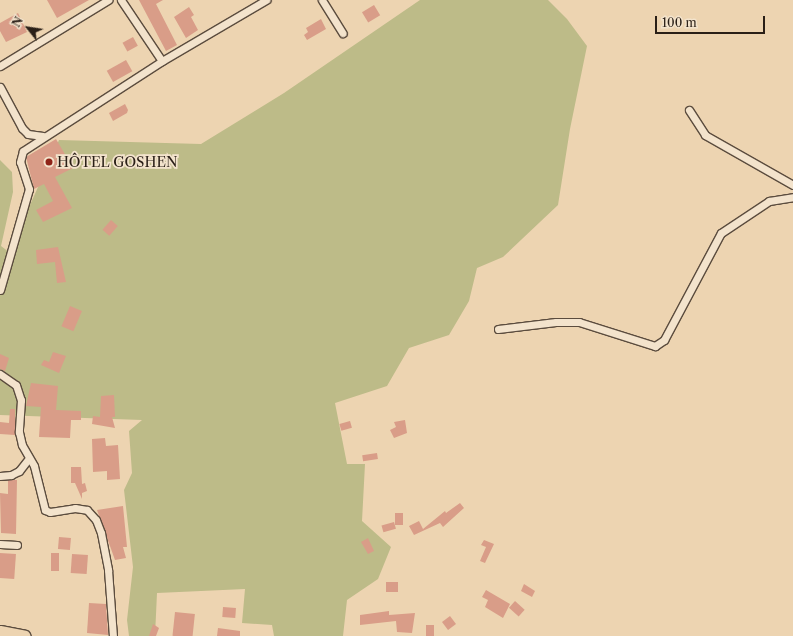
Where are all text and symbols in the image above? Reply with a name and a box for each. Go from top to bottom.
north arrow [8,8,48,48]
scale bar [657,8,767,34]
text: N [9,14,26,30]
text: 100 m [662,15,697,30]
place label: HÔTEL GOSHEN [57,154,178,170]
marker: HÔTEL GOSHEN [44,157,54,167]

